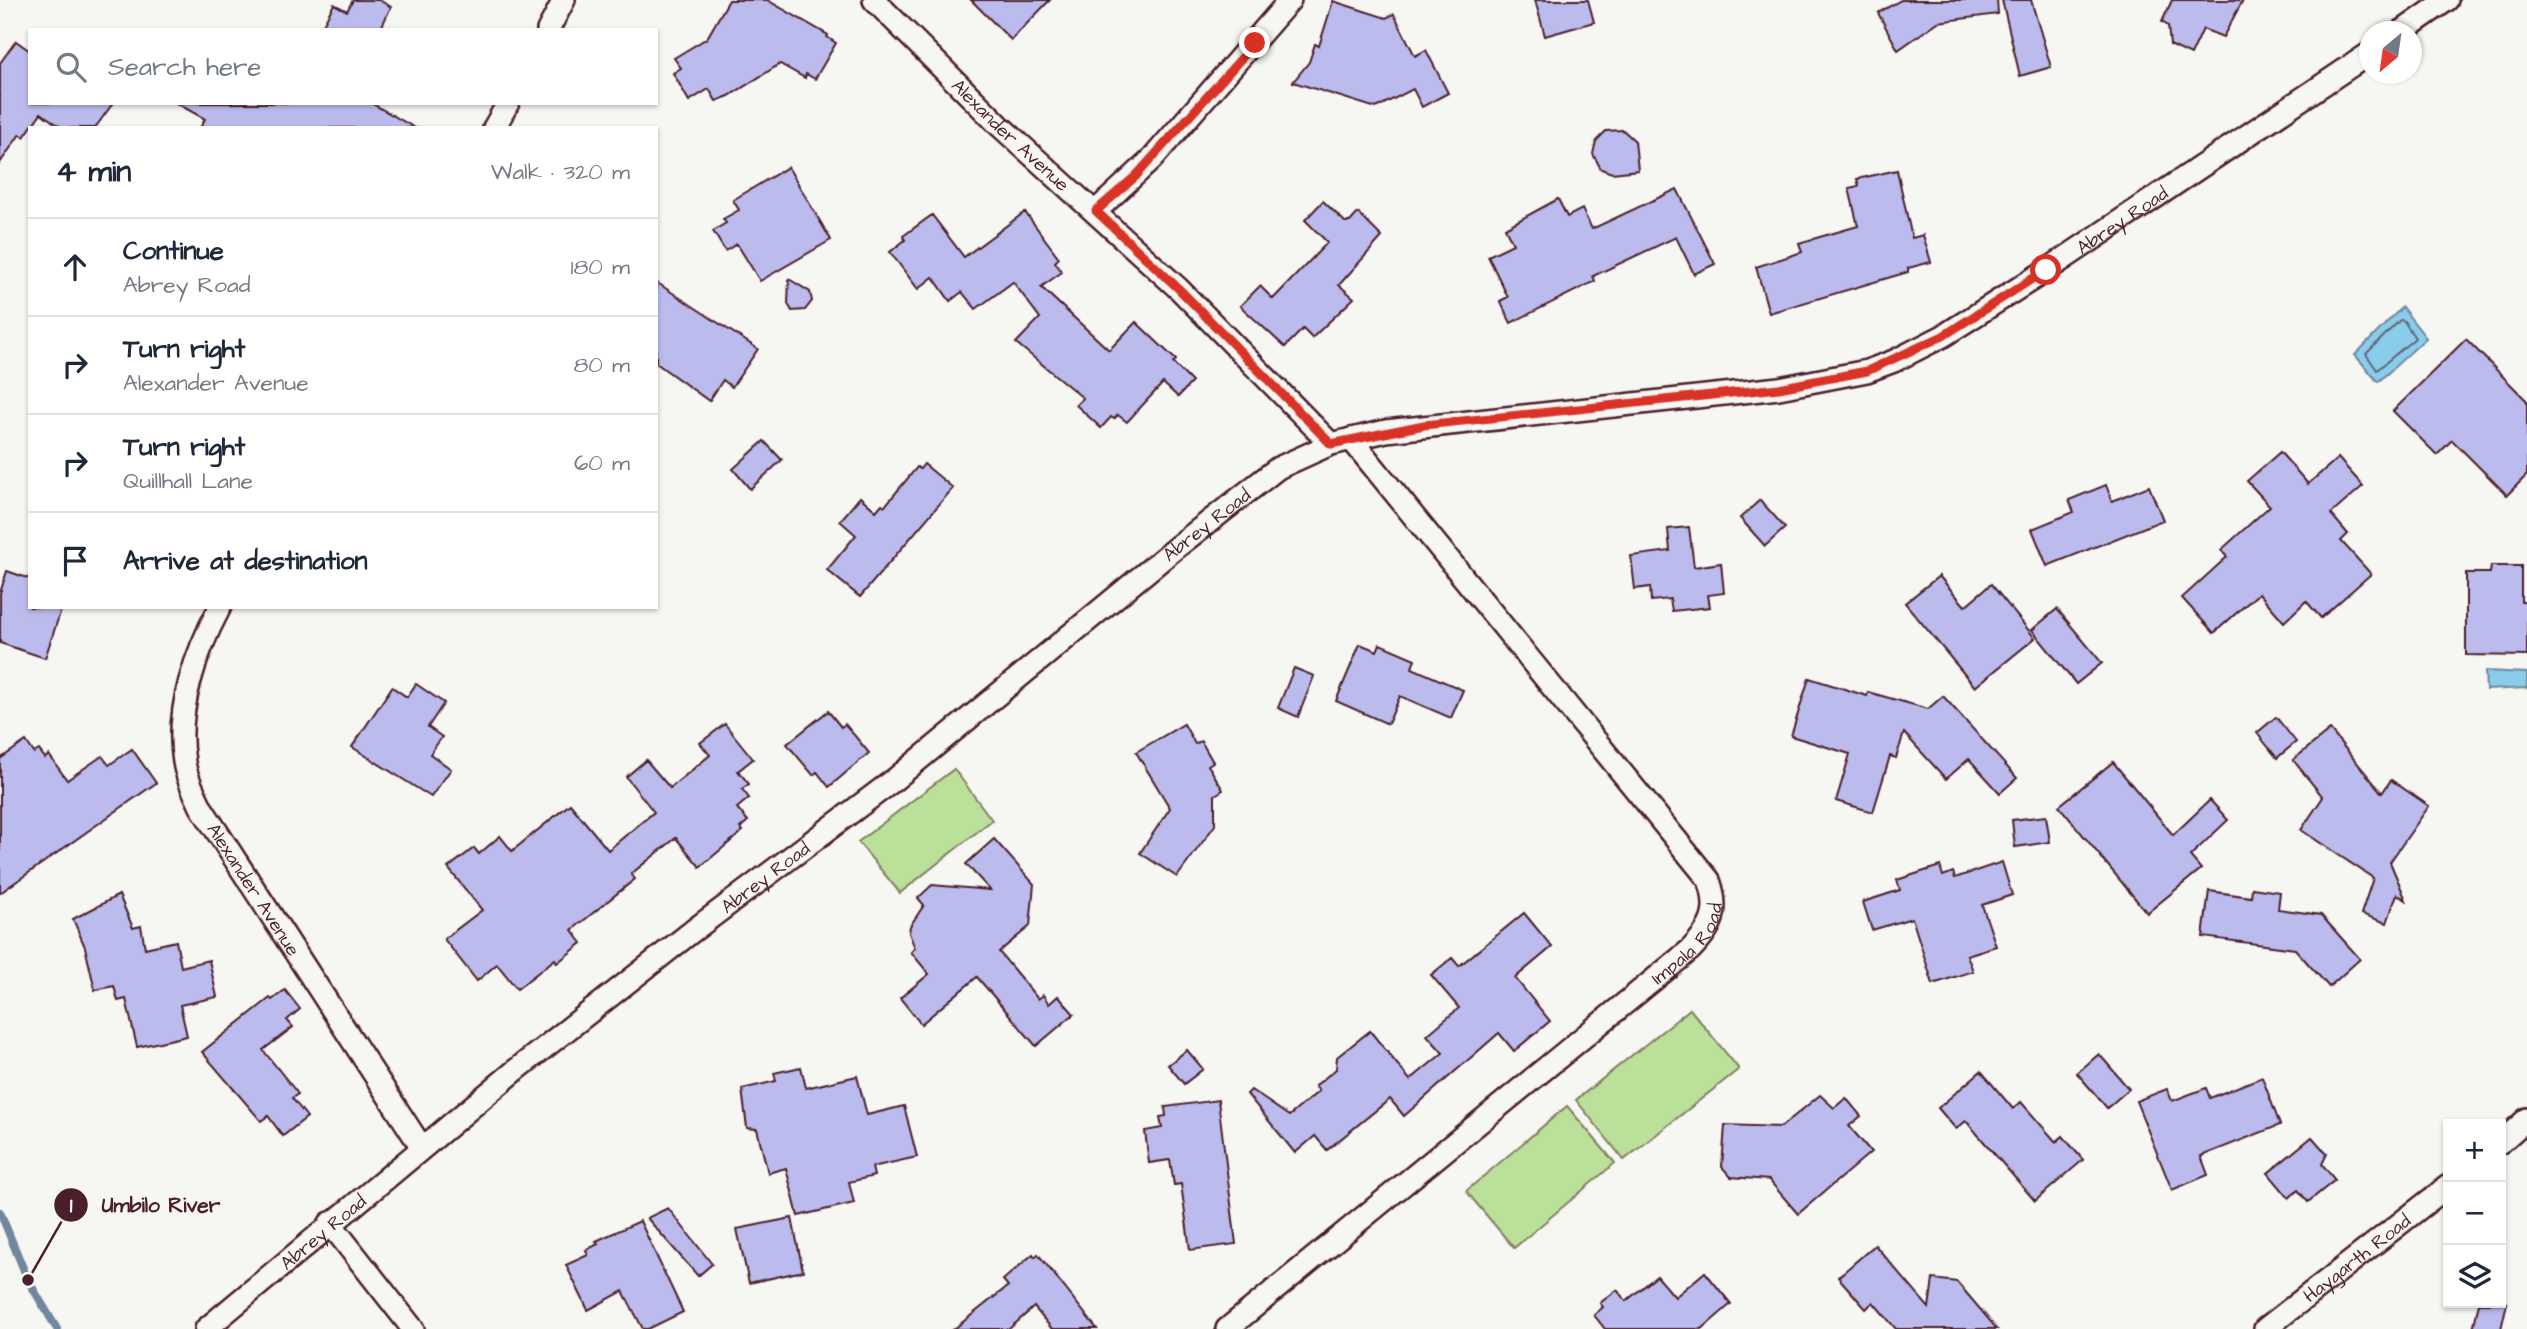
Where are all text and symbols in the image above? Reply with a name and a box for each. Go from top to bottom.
north arrow [2359,21,2422,84]
route end [1239,27,1270,58]
search box [28,28,658,105]
icon: search [52,48,90,86]
text: Search here [108,49,261,85]
street label: Alexander Avenue [945,73,1075,198]
text: 4 min [56,151,131,193]
text: Walk · 320 m [491,156,630,188]
street label: Abrey Road [2071,180,2174,262]
text: Continue [123,233,224,269]
icon: ahead [56,248,94,286]
text: 180 m [571,251,630,283]
route start [2030,254,2061,285]
text: Abrey Road [123,269,250,301]
text: Turn right [123,331,245,367]
icon: right [56,346,94,384]
text: 80 m [573,349,630,381]
text: Alexander Avenue [123,367,309,399]
text: Turn right [123,429,245,465]
icon: right [56,444,94,482]
text: 60 m [574,447,630,479]
text: Quillhall Lane [123,465,253,497]
street label: Abrey Road [1157,482,1257,568]
icon: arrive [56,542,94,580]
text: Arrive at destination [123,543,368,579]
street label: Alexander Avenue [200,818,306,962]
street label: Abrey Road [716,836,816,920]
street label: Impala Road [1646,902,1729,992]
map controls [2443,1119,2506,1308]
button: + [2443,1119,2506,1182]
button: − [2443,1182,2506,1245]
callout: Umbilo River [53,1184,235,1226]
street label: Abrey Road [275,1188,373,1277]
text: 1 [70,1191,73,1220]
text: Umbilo River [102,1191,221,1220]
street label: Haygarth Road [2298,1208,2417,1309]
button: layers [2443,1245,2506,1308]

